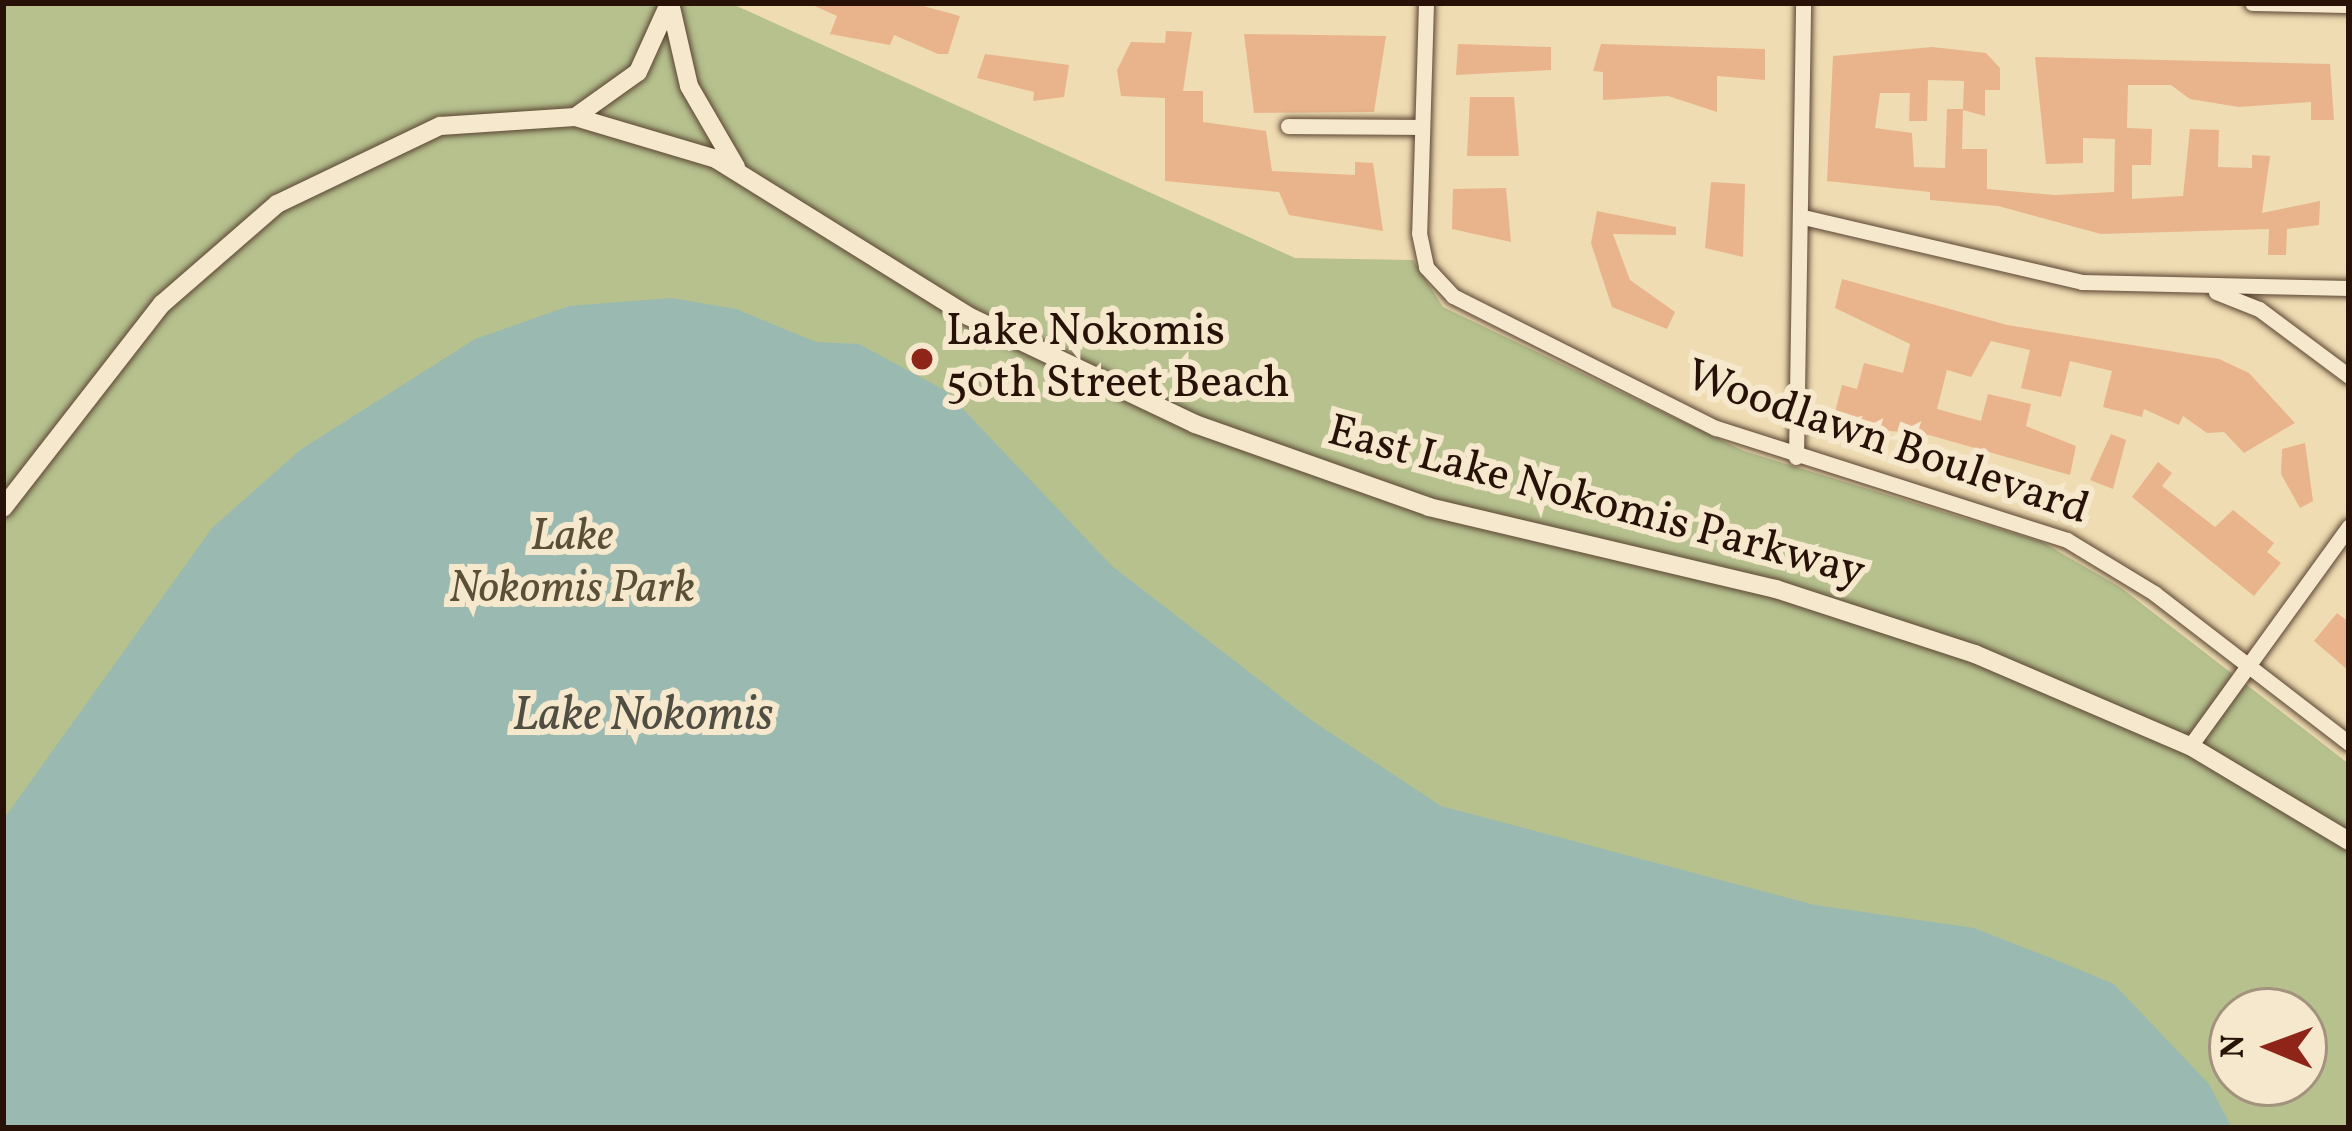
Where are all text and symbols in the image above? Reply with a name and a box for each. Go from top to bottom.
place label: Lake Nokomis 50th Street Beach [946,306,1290,412]
marker: Lake Nokomis 50th Street Beach [909,346,935,372]
street label: Woodlawn Boulevard [1679,350,2095,538]
street label: East Lake Nokomis Parkway [1322,405,1870,601]
park label: Lake Nokomis Park [449,511,695,617]
water label: Lake Nokomis [512,688,774,746]
north arrow [2208,987,2328,1107]
text: N [2212,1034,2258,1059]

